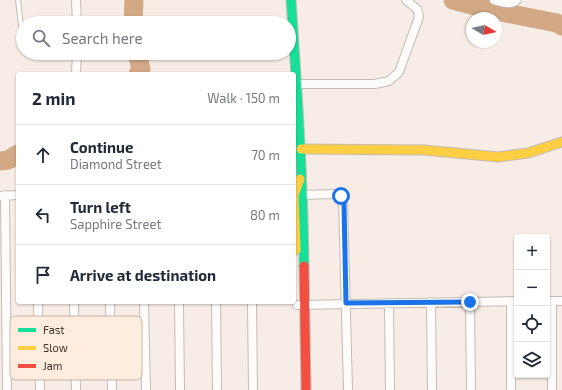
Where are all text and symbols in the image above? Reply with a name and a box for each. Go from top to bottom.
north arrow [466,12,502,48]
search box [16,16,296,60]
icon: search [30,27,52,49]
text: Search here [62,29,143,47]
text: 2 min [32,88,75,108]
text: Walk · 150 m [207,90,280,106]
text: Continue [70,138,133,156]
icon: ahead [32,144,54,166]
text: 70 m [251,147,280,163]
text: Diamond Street [70,156,162,172]
route start [332,187,350,205]
text: Turn left [70,198,131,216]
icon: left [32,204,54,226]
text: 80 m [250,207,280,223]
text: Sapphire Street [70,216,161,232]
map controls [514,234,550,378]
button: + [514,234,550,270]
icon: arrive [32,264,54,286]
text: Arrive at destination [70,266,216,284]
button: − [514,270,550,306]
route end [461,293,479,311]
button: locate [514,306,550,342]
legend [10,316,142,380]
text: Fast [43,323,65,336]
text: Slow [43,341,68,354]
button: layers [514,342,550,378]
text: Jam [43,359,62,372]

